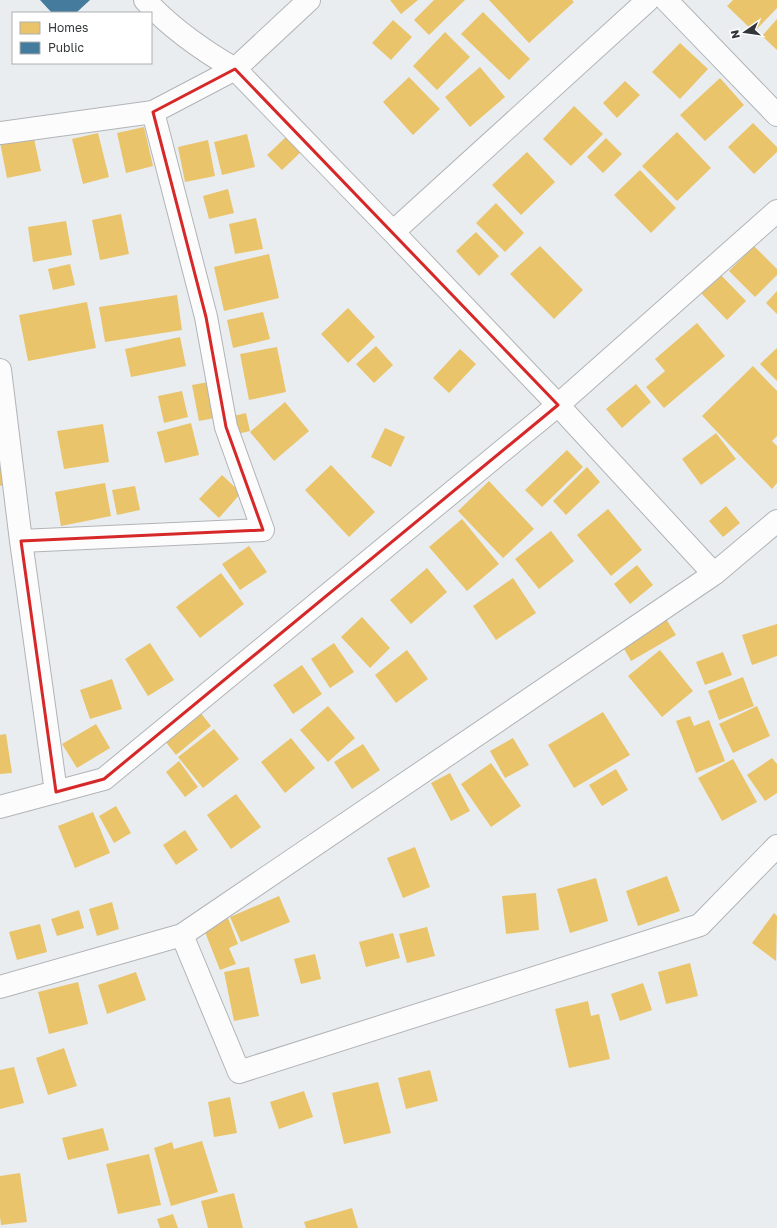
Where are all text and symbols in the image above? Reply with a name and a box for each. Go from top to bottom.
legend [12,12,152,64]
north arrow [725,12,765,52]
text: Homes [48,20,88,35]
text: N [727,29,742,40]
text: Public [48,40,85,55]

